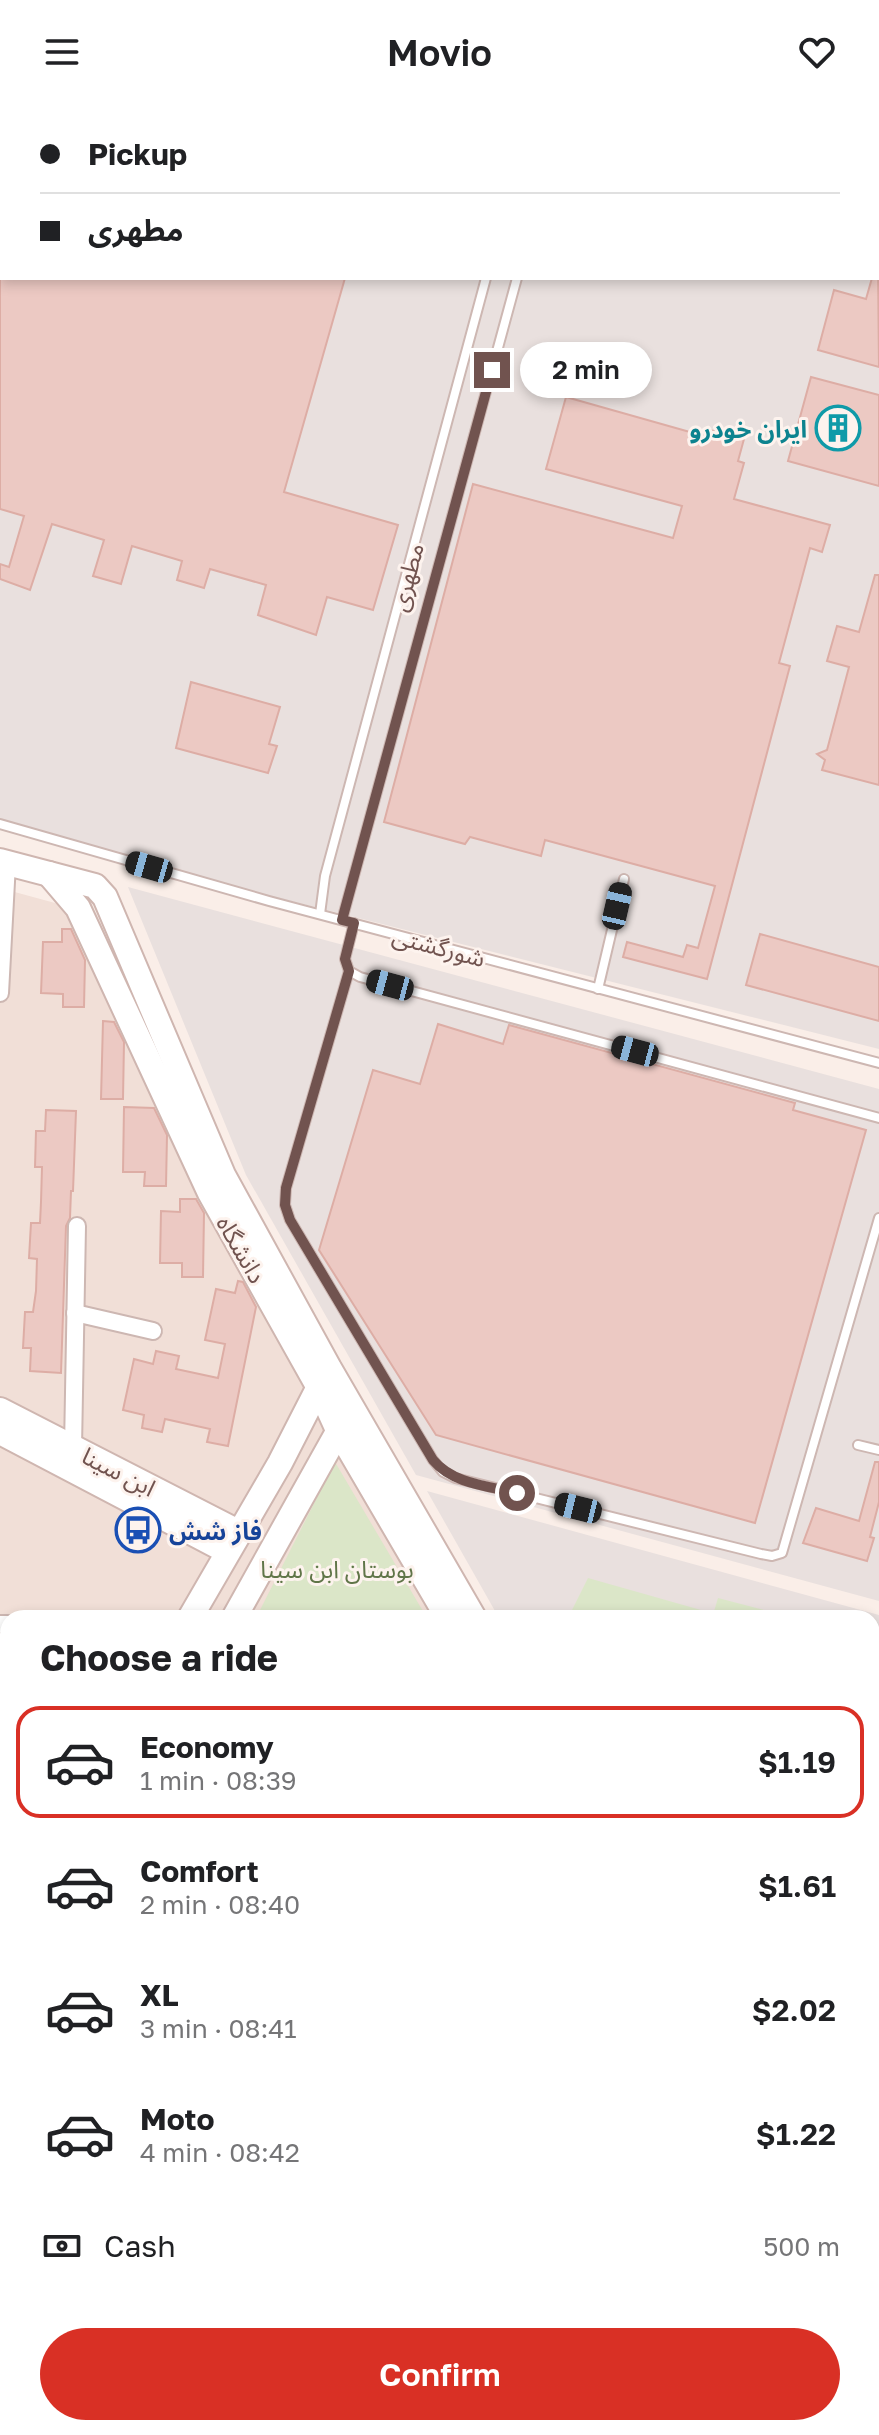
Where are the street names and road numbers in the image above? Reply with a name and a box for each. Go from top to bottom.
street label: مطهری [383,540,430,615]
street label: شورگشتی [389,920,489,973]
street label: دانشگاه [211,1210,273,1288]
street label: ابن سینا [77,1440,161,1502]

